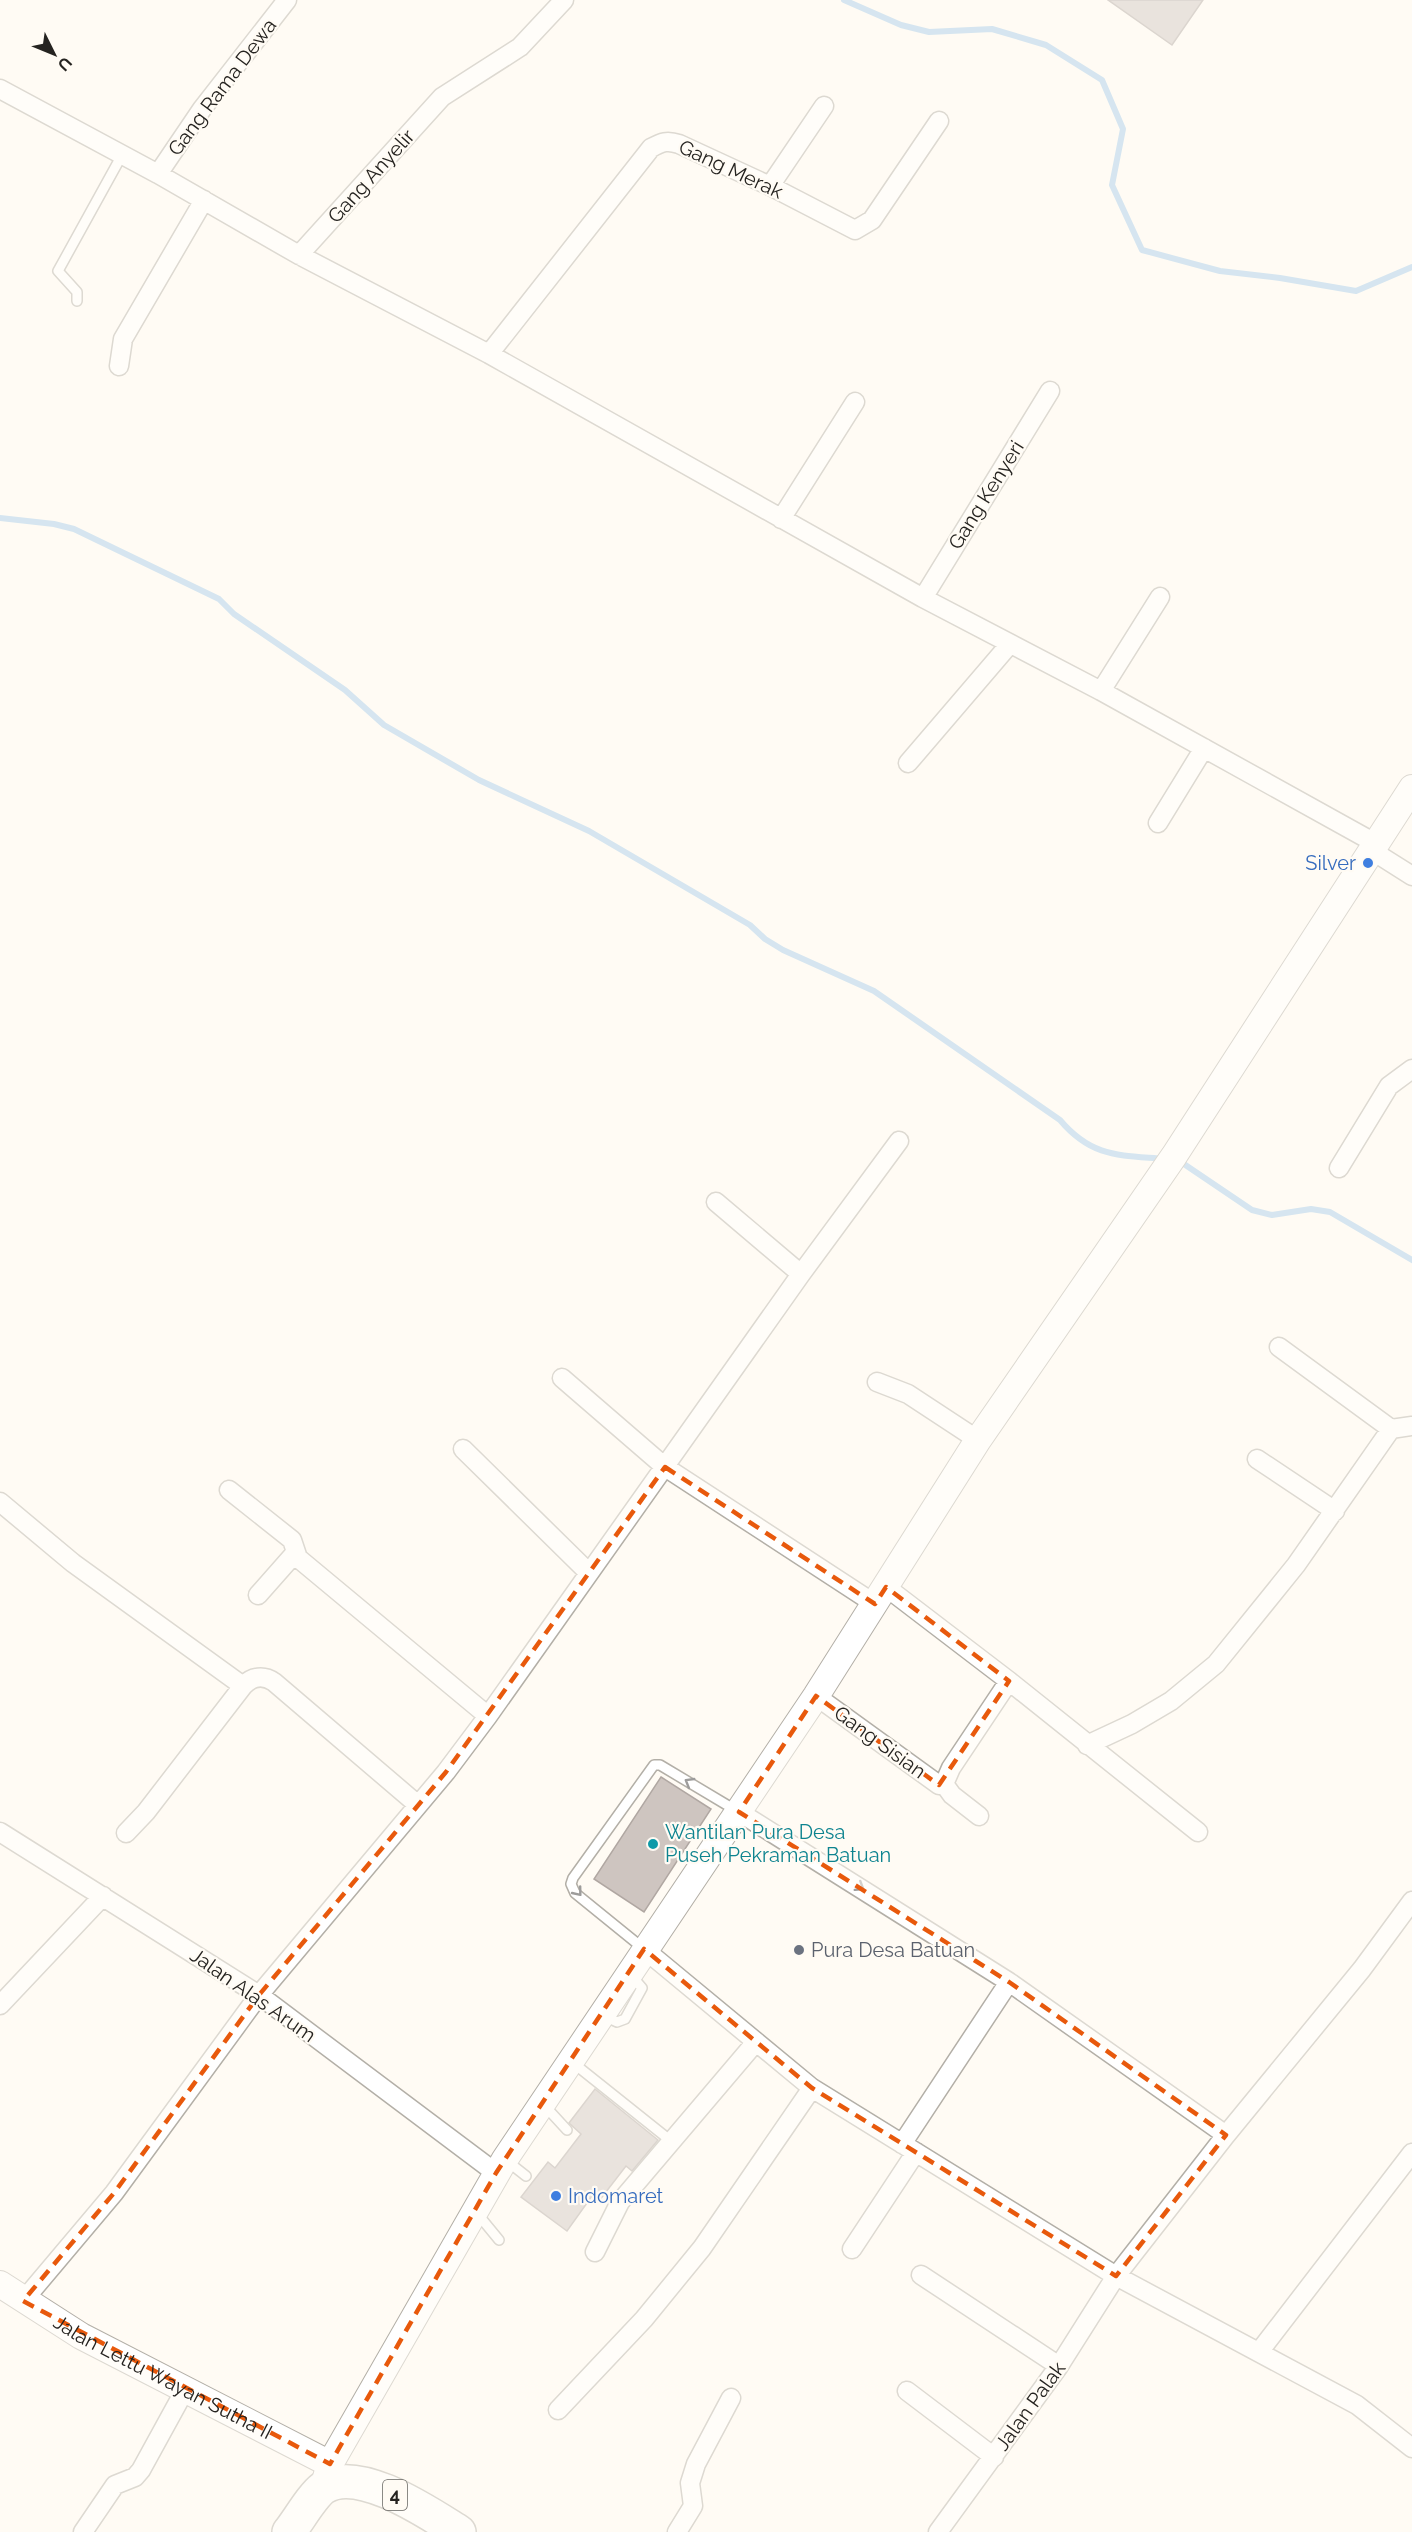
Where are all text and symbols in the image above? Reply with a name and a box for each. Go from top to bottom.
street label: Gang Rama Dewa [163,14,281,160]
north arrow [24,24,84,84]
text: U [54,53,76,75]
street label: Gang Anyelir [323,124,419,228]
street label: Gang Merak [675,134,787,204]
street label: Gang Kenyeri [943,436,1029,554]
place label: Silver [1305,851,1356,875]
marker: Silver [1361,856,1375,870]
street label: Gang Sisian [829,1701,931,1783]
one-way arrow [685,1778,695,1790]
place label: Wantilan Pura Desa Puseh Pekraman Batuan [665,1820,891,1867]
marker: Wantilan Pura Desa Puseh Pekraman Batuan [646,1837,660,1851]
one-way arrow [854,1879,864,1891]
one-way arrow [570,1885,581,1896]
place label: Pura Desa Batuan [811,1938,975,1962]
street label: Jalan Alas Arum [186,1943,320,2047]
marker: Pura Desa Batuan [792,1943,806,1957]
place label: Indomaret [568,2184,664,2208]
marker: Indomaret [549,2189,563,2203]
street label: Jalan Lettu Wayan Sutha II [49,2310,276,2444]
street label: Jalan Palak [990,2357,1070,2455]
road number: 4 [383,2480,407,2510]

